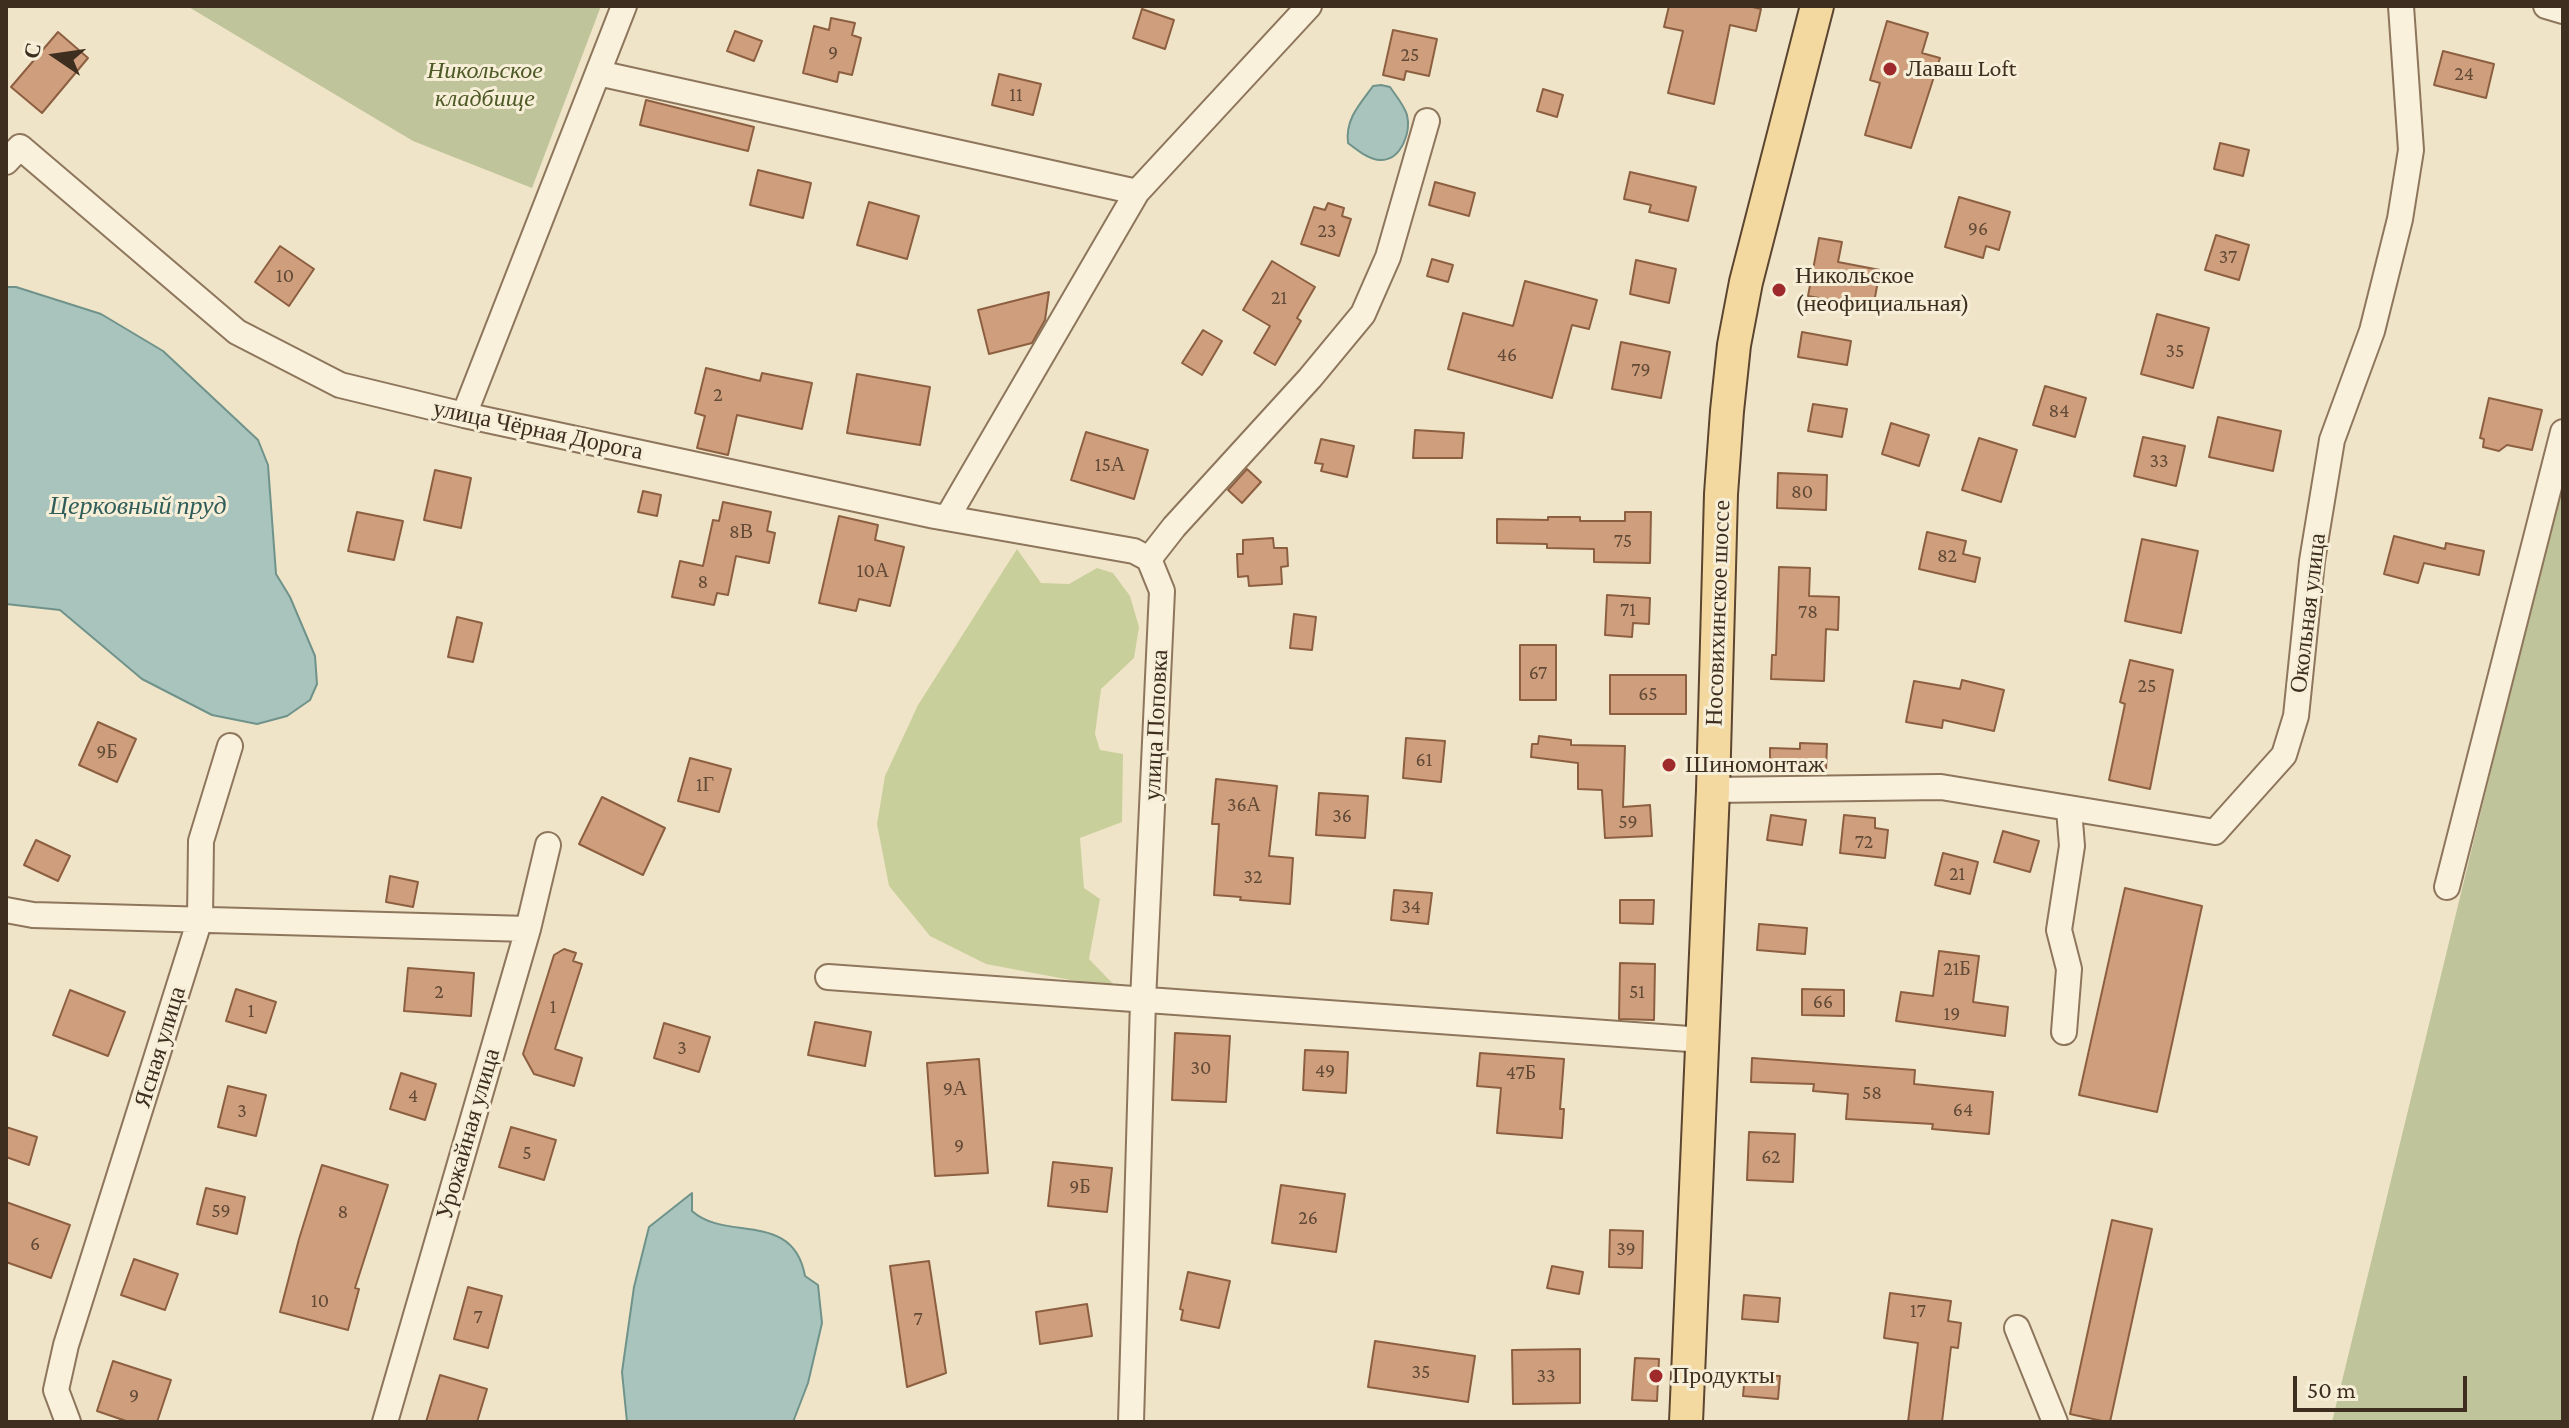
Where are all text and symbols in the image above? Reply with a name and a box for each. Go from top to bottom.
north arrow [16,16,96,96]
text: С [18,40,46,61]
house number: 9 [828,41,838,65]
house number: 25 [1401,43,1419,67]
place label: Лаваш Loft [1906,55,2017,83]
park label: Никольское кладбище [427,57,543,113]
marker: Лаваш Loft [1881,60,1899,78]
house number: 24 [2454,62,2474,86]
house number: 11 [1009,83,1023,107]
house number: 96 [1968,217,1988,241]
house number: 23 [1317,219,1337,243]
house number: 37 [2219,245,2237,269]
place label: Никольское (неофициальная) [1795,262,1970,318]
house number: 10 [276,264,294,288]
marker: Никольское (неофициальная) [1770,281,1788,299]
house number: 21 [1271,286,1287,310]
house number: 35 [2166,339,2184,363]
house number: 46 [1497,343,1517,367]
house number: 79 [1631,358,1651,382]
house number: 2 [713,383,723,407]
street label: улица Чёрная Дорога [430,394,646,466]
house number: 84 [2049,399,2069,423]
house number: 33 [2150,449,2168,473]
house number: 15А [1095,453,1125,477]
house number: 80 [1791,480,1813,504]
water label: Церковный пруд [49,490,227,522]
street label: Носовихинское шоссе [1700,499,1736,727]
house number: 8В [729,520,753,544]
house number: 75 [1614,529,1632,553]
street label: Окольная улица [2284,532,2332,694]
house number: 82 [1937,544,1957,568]
house number: 10А [857,559,889,583]
house number: 8 [698,570,708,594]
house number: 71 [1620,598,1636,622]
house number: 78 [1798,600,1818,624]
street label: улица Поповка [1138,649,1174,801]
house number: 67 [1529,661,1547,685]
house number: 25 [2138,674,2156,698]
house number: 65 [1638,682,1658,706]
house number: 9Б [96,740,118,764]
house number: 61 [1416,748,1432,772]
place label: Шиномонтаж [1685,751,1824,779]
marker: Шиномонтаж [1660,756,1678,774]
house number: 1Г [696,773,714,797]
house number: 36А [1227,793,1261,817]
house number: 36 [1332,804,1352,828]
house number: 59 [1618,810,1638,834]
house number: 72 [1855,830,1873,854]
house number: 21 [1949,862,1965,886]
house number: 32 [1244,865,1262,889]
house number: 34 [1401,895,1421,919]
house number: 21Б [1943,957,1971,981]
house number: 2 [434,980,444,1004]
house number: 51 [1629,980,1645,1004]
street label: Ясная улица [128,983,192,1111]
house number: 66 [1813,990,1833,1014]
house number: 1 [550,995,556,1019]
house number: 1 [248,999,254,1023]
house number: 19 [1944,1002,1960,1026]
house number: 3 [677,1036,687,1060]
street label: Урожайная улица [430,1045,506,1223]
house number: 30 [1191,1056,1211,1080]
house number: 49 [1315,1059,1335,1083]
house number: 47Б [1506,1061,1536,1085]
house number: 9А [943,1077,967,1101]
house number: 58 [1862,1081,1882,1105]
house number: 4 [408,1084,418,1108]
house number: 64 [1953,1098,1973,1122]
house number: 3 [237,1099,247,1123]
house number: 9 [954,1134,964,1158]
house number: 5 [522,1141,532,1165]
house number: 62 [1761,1145,1781,1169]
house number: 9Б [1069,1175,1091,1199]
house number: 59 [211,1199,231,1223]
house number: 8 [338,1200,348,1224]
house number: 26 [1298,1206,1318,1230]
house number: 6 [30,1232,40,1256]
house number: 39 [1616,1237,1636,1261]
house number: 10 [311,1289,329,1313]
house number: 17 [1910,1299,1926,1323]
house number: 7 [473,1305,483,1329]
house number: 7 [913,1307,923,1331]
house number: 35 [1412,1360,1430,1384]
scale bar [2297,1360,2471,1410]
place label: Продукты [1672,1362,1775,1390]
house number: 33 [1537,1364,1555,1388]
marker: Продукты [1647,1367,1665,1385]
text: 50 m [2307,1376,2356,1403]
house number: 9 [129,1384,139,1408]

